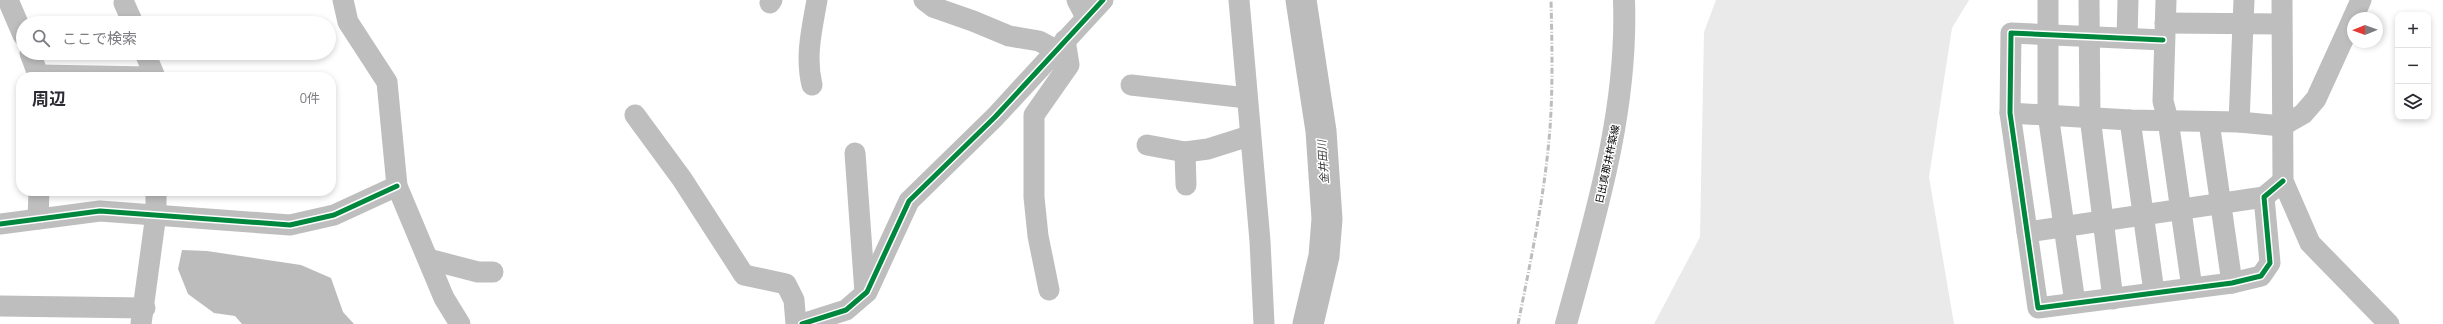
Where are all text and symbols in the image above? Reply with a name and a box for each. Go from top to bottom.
north arrow [2347,12,2383,48]
map controls [2395,12,2431,120]
button: + [2395,12,2431,48]
search box [16,16,336,60]
icon: search [30,27,52,49]
text: ここで検索 [62,27,137,50]
button: − [2395,48,2431,84]
button: layers [2395,84,2431,120]
text: 周辺 [32,86,66,112]
text: 0件 [300,88,320,108]
street label: 日出真那井杵築線 [1592,123,1623,205]
water label: 金井田川 [1313,138,1333,185]

